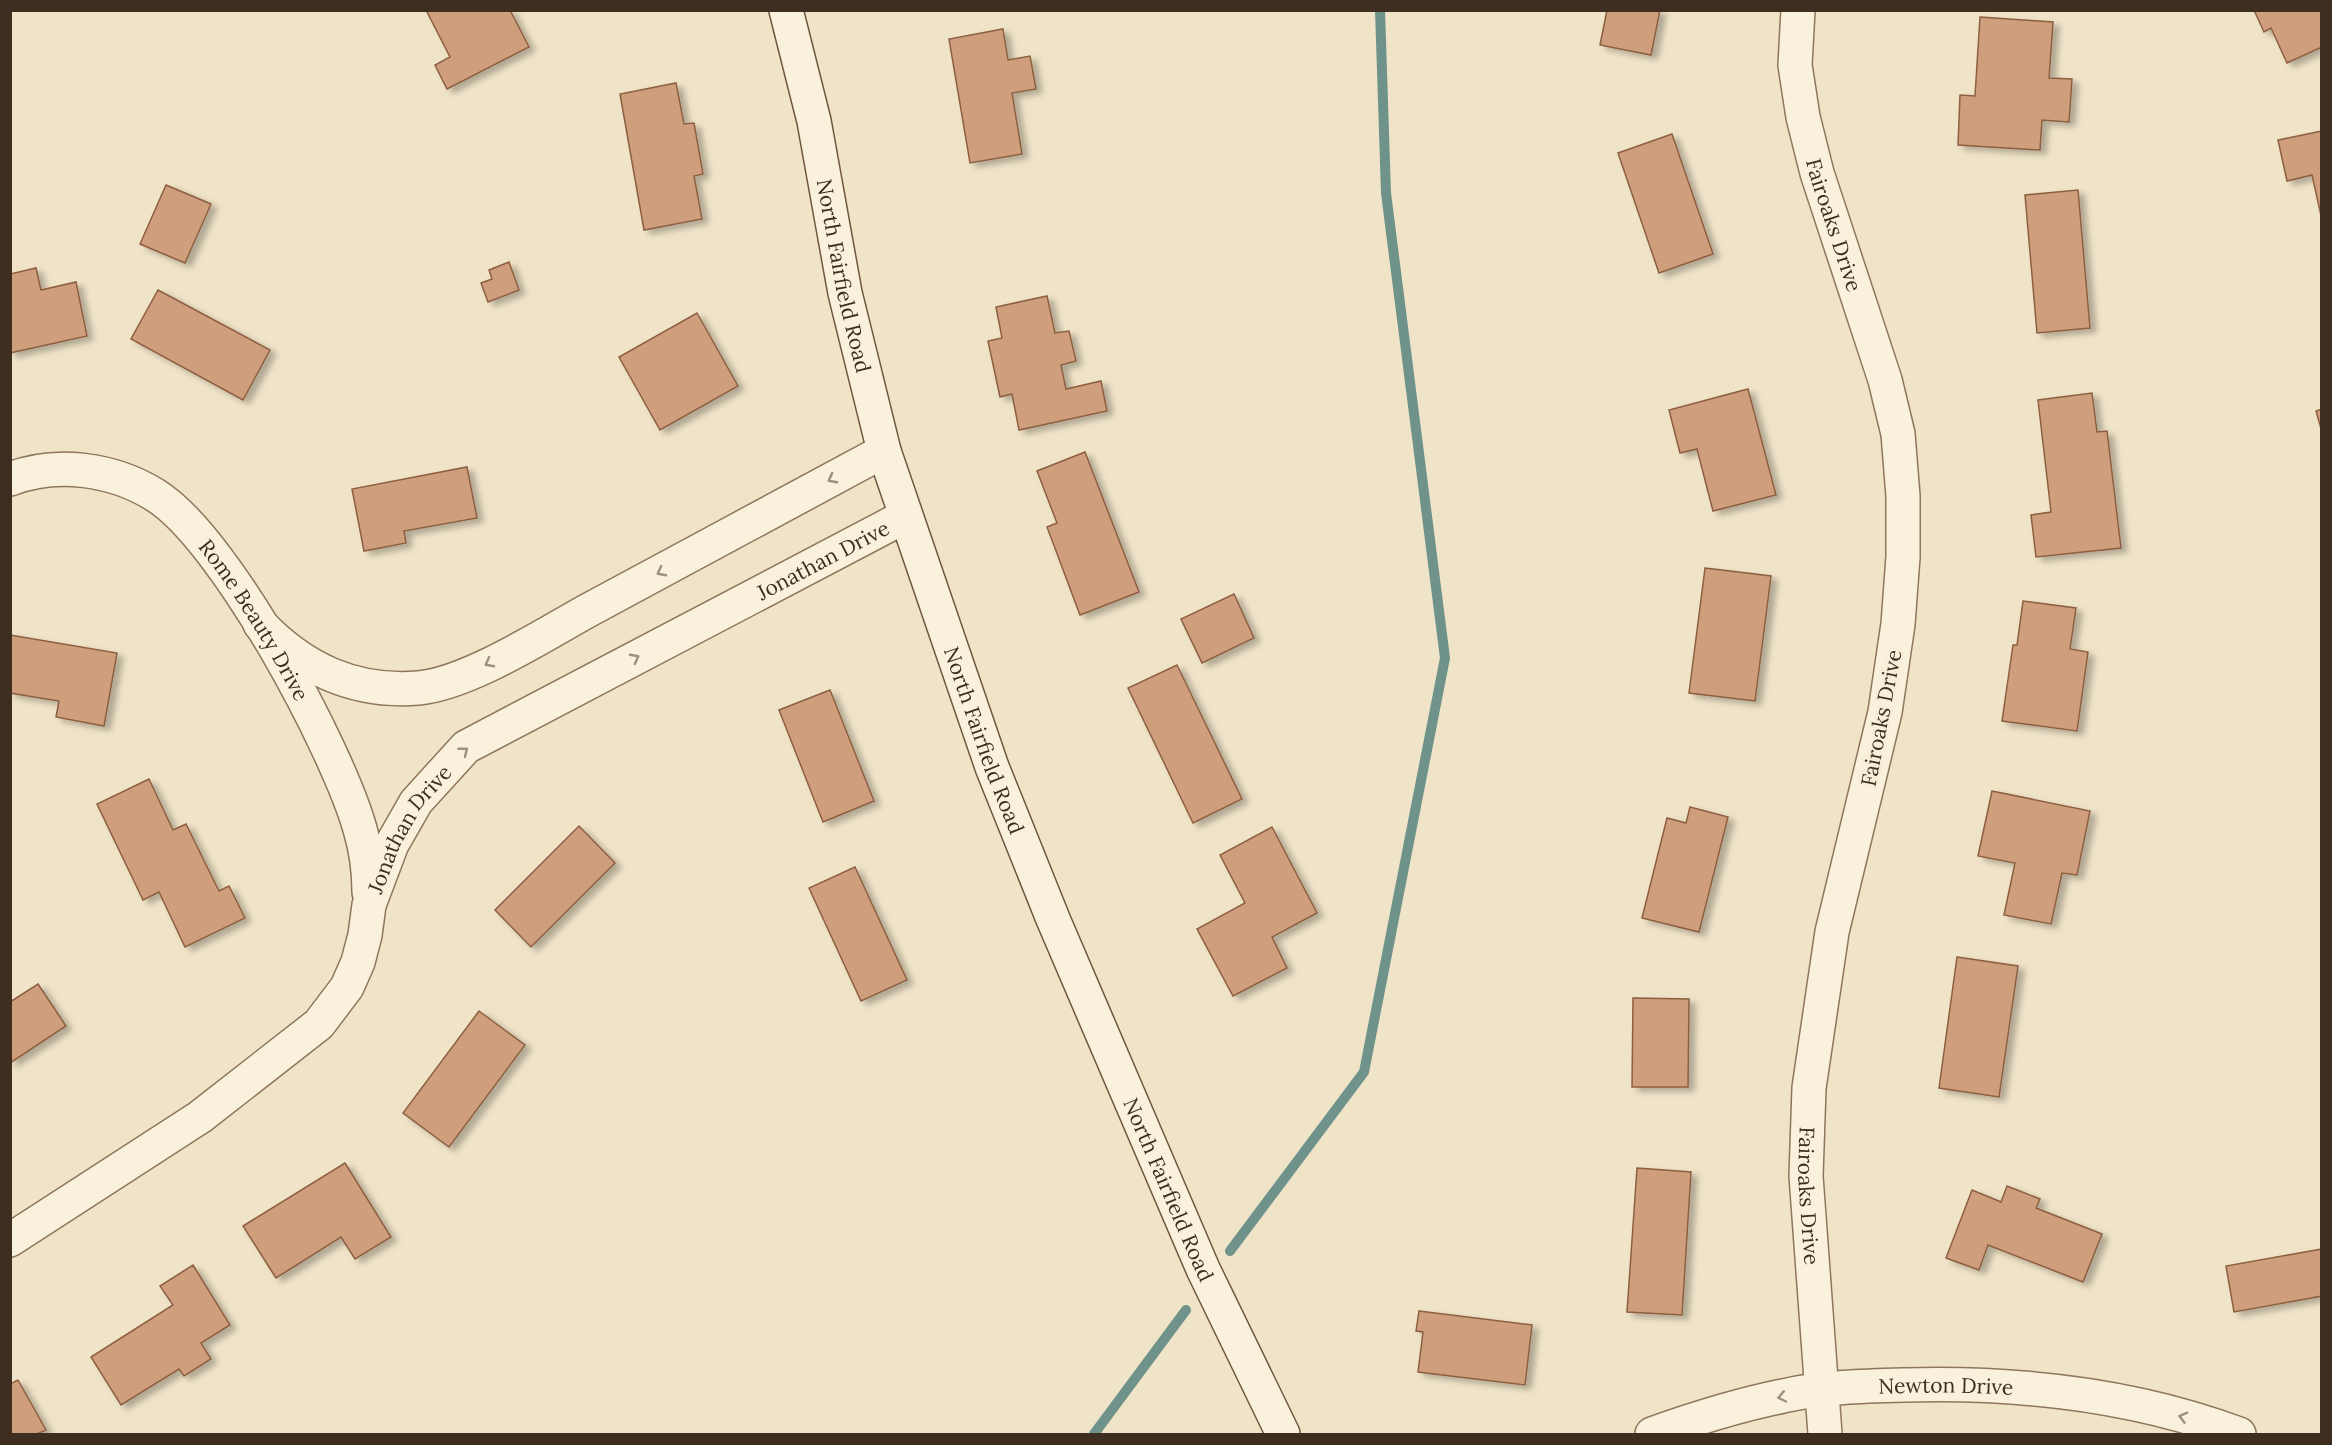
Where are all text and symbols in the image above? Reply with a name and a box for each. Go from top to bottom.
street label: Fairoaks Drive [1800,155,1868,295]
street label: North Fairfield Road [811,177,878,375]
one-way arrow [828,472,838,483]
street label: Jonathan Drive [751,514,894,606]
street label: Rome Beauty Drive [193,533,315,705]
one-way arrow [656,565,667,576]
street label: North Fairfield Road [938,643,1031,838]
street label: Fairoaks Drive [1855,647,1907,789]
one-way arrow [629,654,639,665]
one-way arrow [484,656,495,668]
one-way arrow [457,747,468,758]
street label: Jonathan Drive [361,759,457,898]
street label: North Fairfield Road [1118,1094,1220,1286]
street label: Fairoaks Drive [1792,1126,1826,1266]
street label: Newton Drive [1878,1371,2014,1401]
one-way arrow [1777,1389,1787,1402]
one-way arrow [2179,1412,2189,1424]

